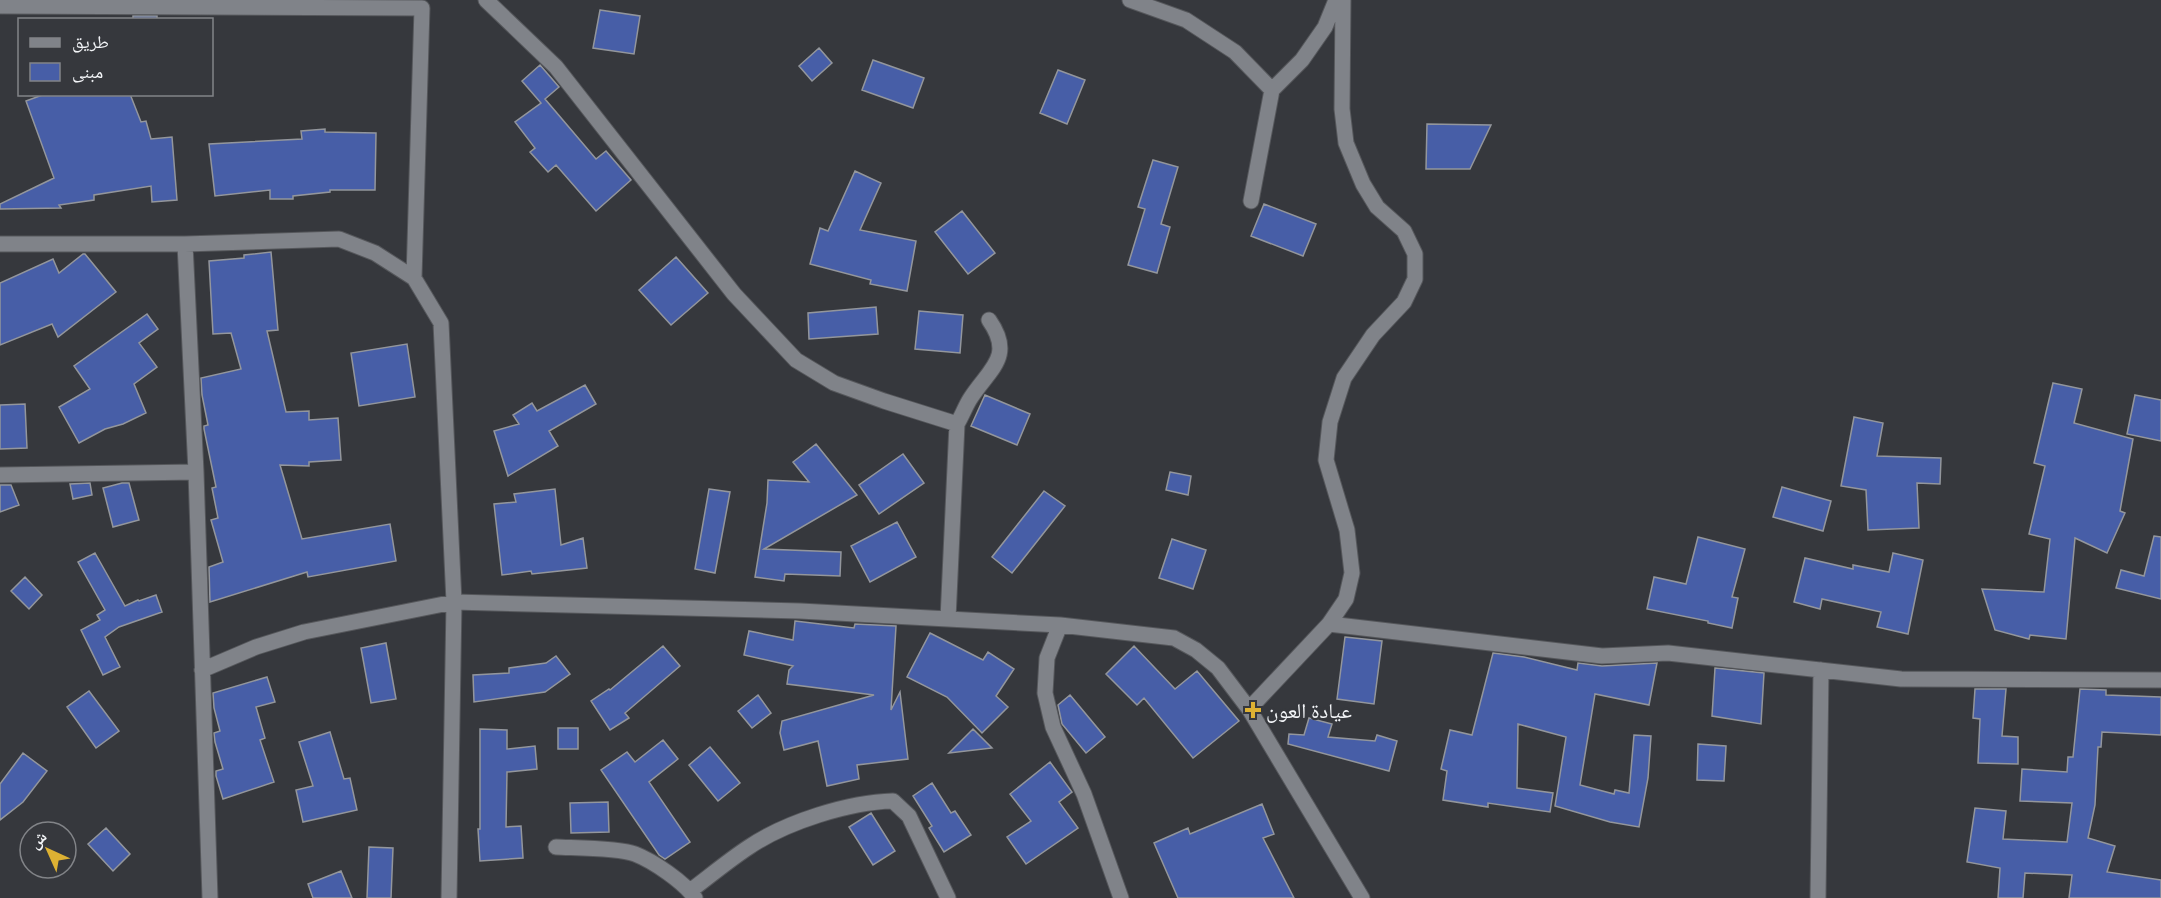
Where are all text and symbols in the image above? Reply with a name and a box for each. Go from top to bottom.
legend [18,18,213,96]
text: طريق [72,31,109,53]
text: مبنى [72,61,103,83]
place label: عيادة العون [1266,698,1352,723]
marker: عيادة العون [1244,701,1262,719]
north arrow [18,820,78,880]
text: ش [25,827,50,852]

